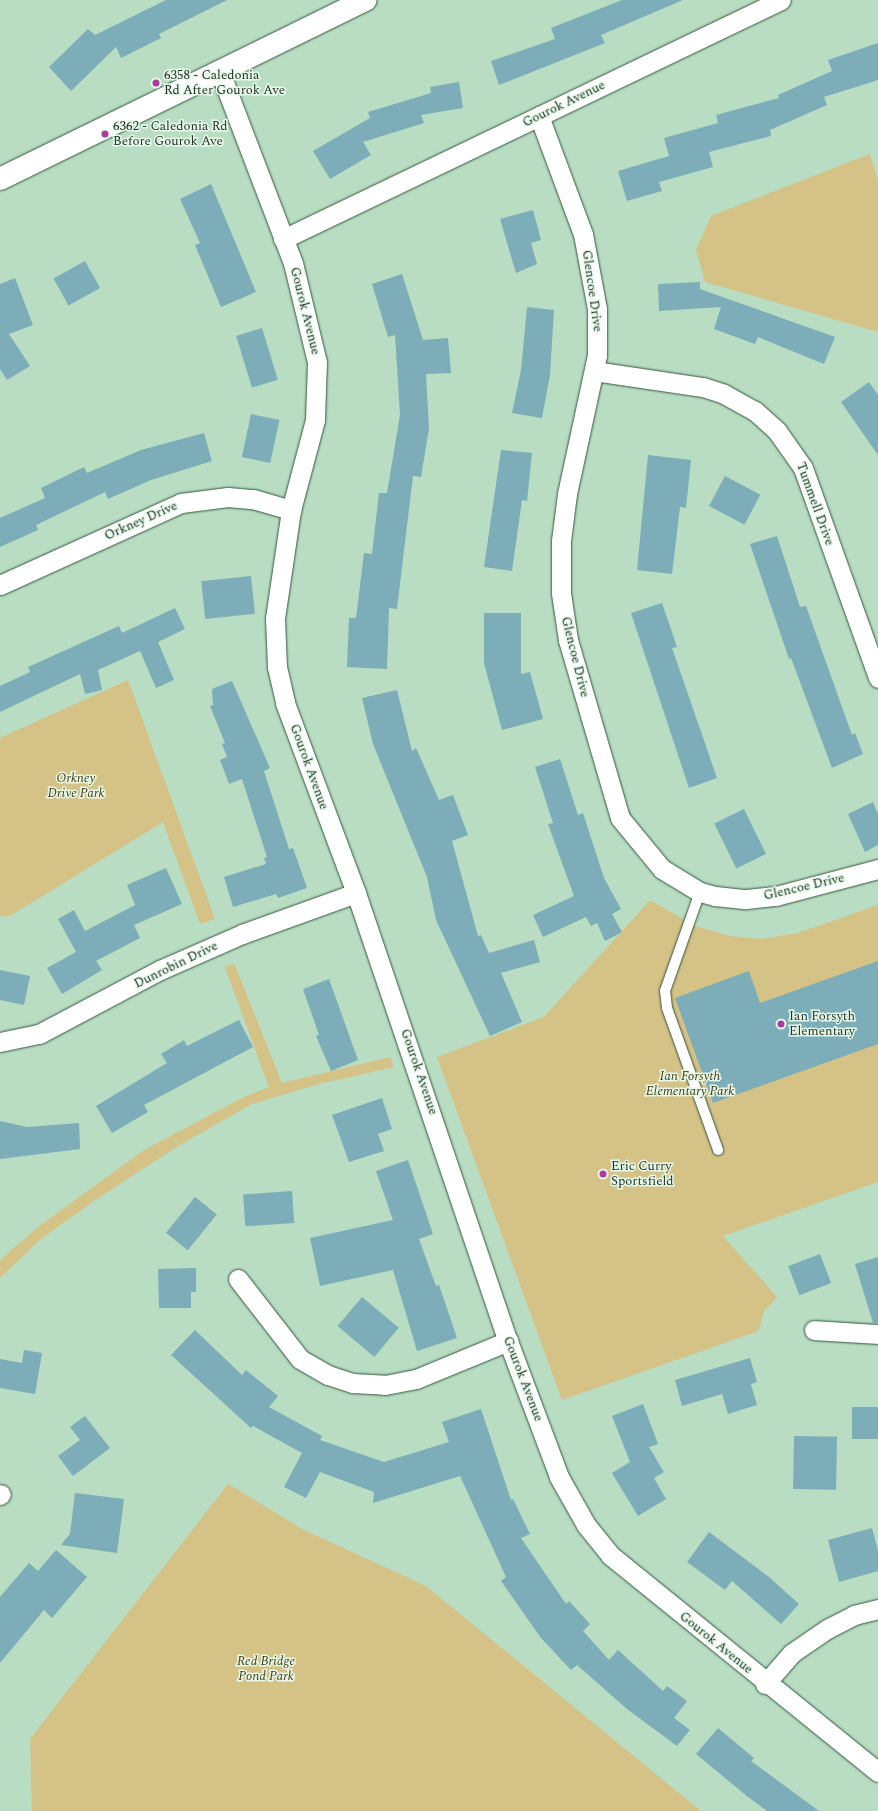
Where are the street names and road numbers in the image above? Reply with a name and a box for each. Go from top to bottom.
street label: Gourok Avenue [520,77,608,131]
street label: Glencoe Drive [579,249,605,333]
street label: Gourok Avenue [287,266,323,356]
street label: Tummell Drive [793,460,837,548]
street label: Orkney Drive [102,498,180,544]
street label: Glencoe Drive [557,615,593,699]
street label: Gourok Avenue [286,722,332,812]
street label: Glencoe Drive [762,870,846,904]
street label: Dunrobin Drive [132,938,220,992]
street label: Gourok Avenue [397,1027,441,1117]
street label: Gourok Avenue [500,1334,546,1424]
street label: Gourok Avenue [676,1609,756,1677]

